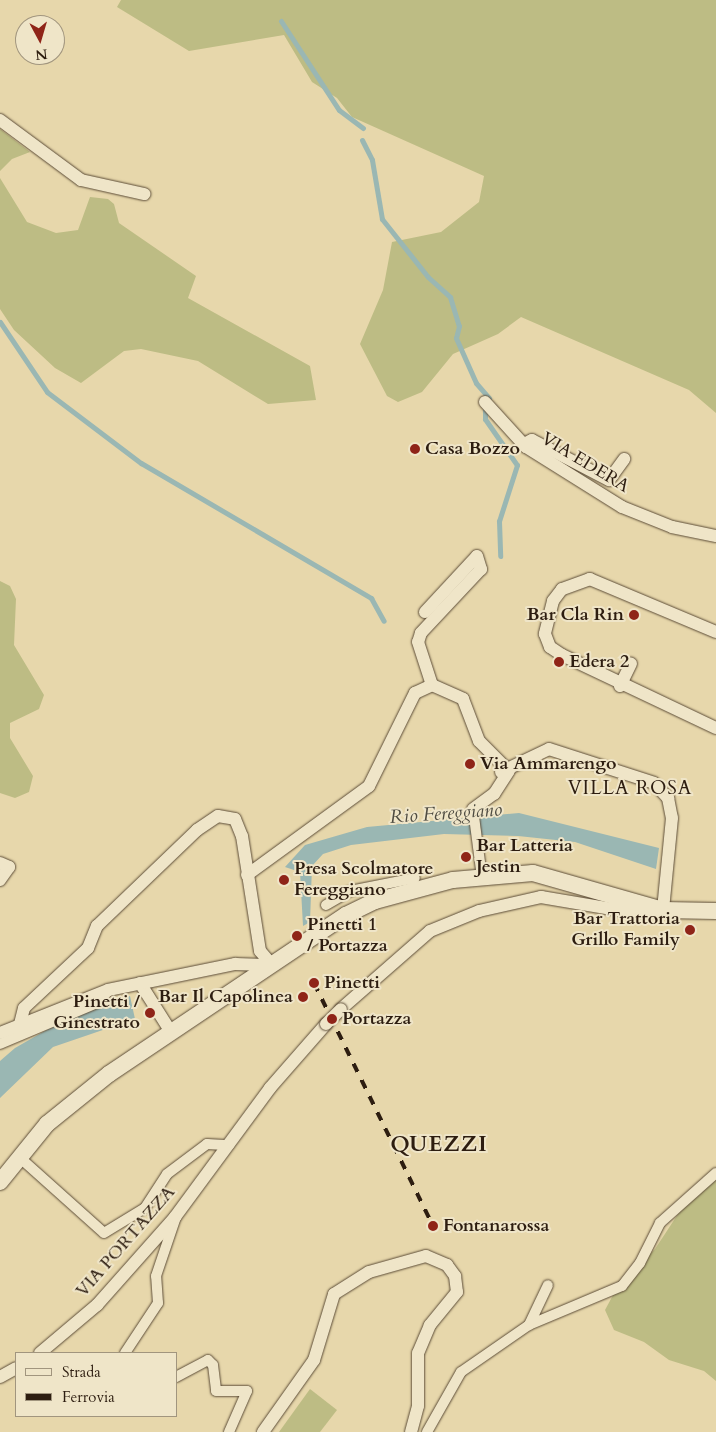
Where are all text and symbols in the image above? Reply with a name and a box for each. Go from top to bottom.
north arrow [15,15,65,65]
text: N [34,44,49,65]
street label: VIA EDERA [537,428,633,498]
place label: Casa Bozzo [425,438,520,460]
marker: Casa Bozzo [409,443,421,455]
place label: Bar Cla Rin [526,604,624,626]
marker: Bar Cla Rin [628,609,640,621]
place label: Edera 2 [569,651,629,673]
marker: Edera 2 [553,656,565,668]
place label: Via Ammarengo [480,753,616,775]
marker: Via Ammarengo [464,758,476,770]
district label: VILLA ROSA [566,778,694,800]
water label: Rio Fereggiano [389,799,503,829]
place label: Bar Latteria Jestin [476,836,573,879]
marker: Bar Latteria Jestin [460,851,472,863]
place label: Presa Scolmatore Fereggiano [294,859,433,902]
marker: Presa Scolmatore Fereggiano [278,874,290,886]
place label: Bar Trattoria Grillo Family [571,909,680,952]
place label: Pinetti 1 / Portazza [307,915,388,958]
marker: Bar Trattoria Grillo Family [684,924,696,936]
marker: Pinetti 1 / Portazza [291,930,303,942]
place label: Pinetti [324,972,380,994]
marker: Pinetti [308,977,320,989]
place label: Bar Il Capolinea [158,986,293,1008]
marker: Bar Il Capolinea [297,991,309,1003]
place label: Pinetti / Ginestrato [53,992,140,1034]
marker: Pinetti / Ginestrato [144,1007,156,1019]
place label: Portazza [342,1008,411,1030]
marker: Portazza [326,1013,338,1025]
district label: QUEZZI [389,1132,489,1158]
street label: VIA PORTAZZA [72,1182,180,1302]
place label: Fontanarossa [443,1215,549,1237]
marker: Fontanarossa [427,1220,439,1232]
legend [15,1352,178,1417]
text: Strada [62,1362,101,1382]
text: Ferrovia [62,1387,115,1407]

